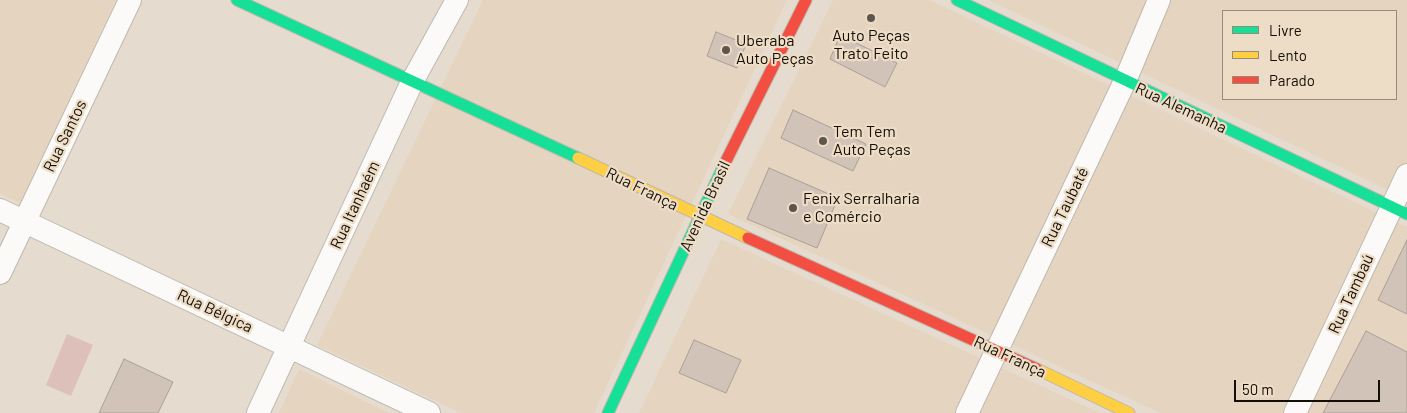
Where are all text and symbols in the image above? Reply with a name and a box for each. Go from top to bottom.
legend [1222,10,1397,100]
marker: Auto Peças Trato Feito [865,12,877,24]
text: Livre [1269,21,1302,39]
place label: Auto Peças Trato Feito [832,26,910,64]
place label: Uberaba Auto Peças [736,31,814,69]
marker: Uberaba Auto Peças [720,44,732,56]
text: Lento [1269,46,1307,64]
text: Parado [1269,71,1315,89]
street label: Rua Alemanha [1132,78,1230,138]
street label: Rua Santos [39,97,91,175]
place label: Tem Tem Auto Peças [833,122,911,160]
marker: Tem Tem Auto Peças [817,135,829,147]
street label: Rua Itanhaém [326,158,384,252]
street label: Avenida Brasil [676,158,734,254]
street label: Rua França [603,163,681,215]
street label: Rua Taubaté [1037,164,1093,250]
place label: Fenix Serralharia e Comércio [803,189,920,227]
marker: Fenix Serralharia e Comércio [787,202,799,214]
street label: Rua Tambaú [1324,251,1378,337]
street label: Rua Bélgica [174,285,256,337]
street label: Rua França [971,332,1049,382]
scale bar [1237,370,1383,402]
text: 50 m [1242,380,1274,398]

